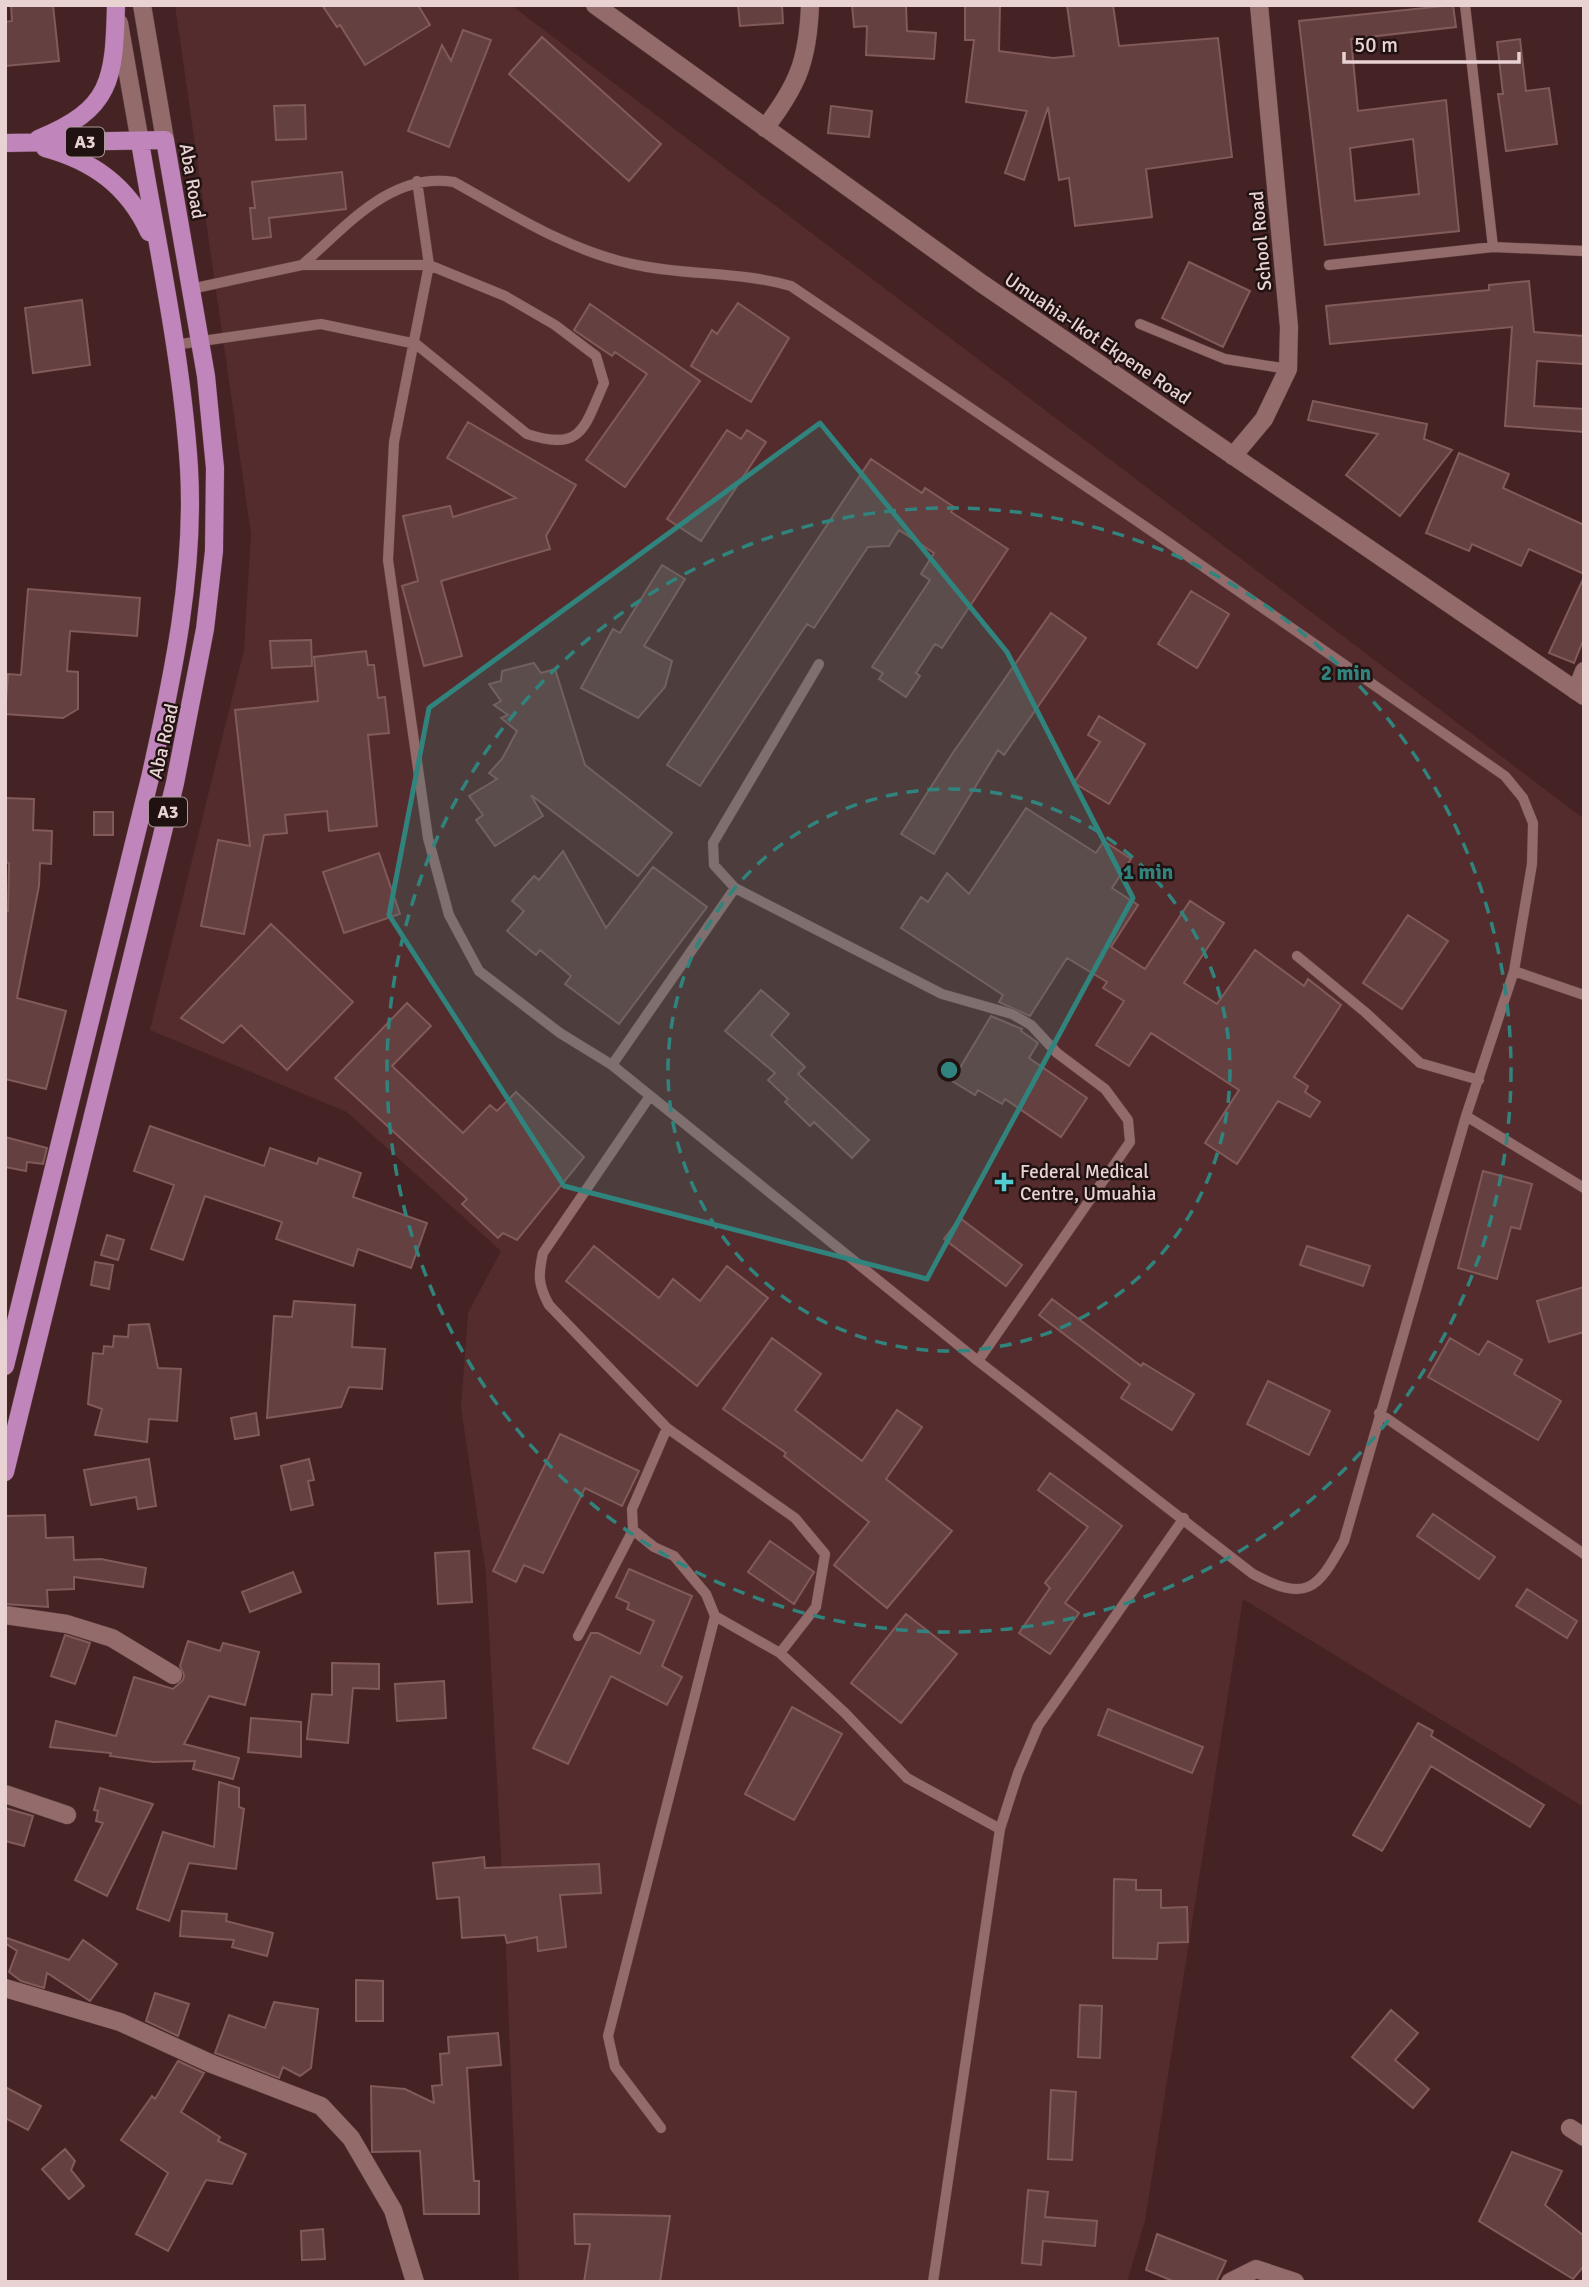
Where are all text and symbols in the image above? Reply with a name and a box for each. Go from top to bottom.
scale bar [1344,21,1519,65]
text: 50 m [1354,32,1398,58]
road number: A3 [66,127,104,156]
street label: Aba Road [174,142,210,221]
street label: School Road [1245,190,1277,292]
street label: Umuahia-Ikot Ekpene Road [1000,268,1195,410]
text: 2 min [1321,660,1371,686]
street label: Aba Road [144,701,184,781]
road number: A3 [149,798,187,826]
text: 1 min [1123,859,1173,885]
centre of rings [937,1058,961,1082]
place label: Federal Medical Centre, Umuahia [1020,1160,1156,1206]
marker: Federal Medical Centre, Umuahia [994,1172,1014,1192]

